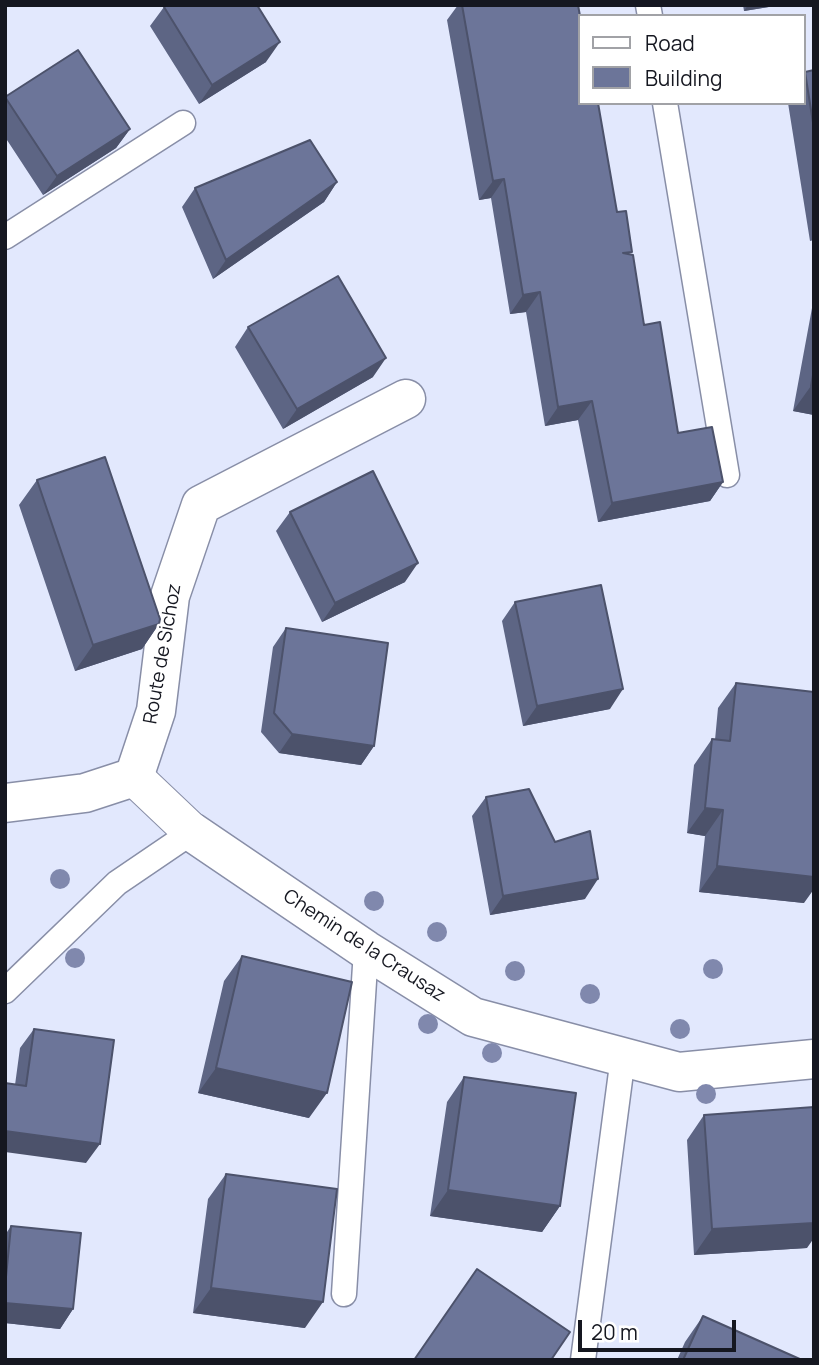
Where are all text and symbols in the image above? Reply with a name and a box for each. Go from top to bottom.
legend [578,14,805,105]
text: Road [645,29,695,57]
text: Building [645,64,722,92]
street label: Route de Sichoz [139,582,187,726]
street label: Chemin de la Crausaz [279,885,449,1007]
scale bar [581,1306,738,1350]
text: 20 m [591,1318,638,1346]

